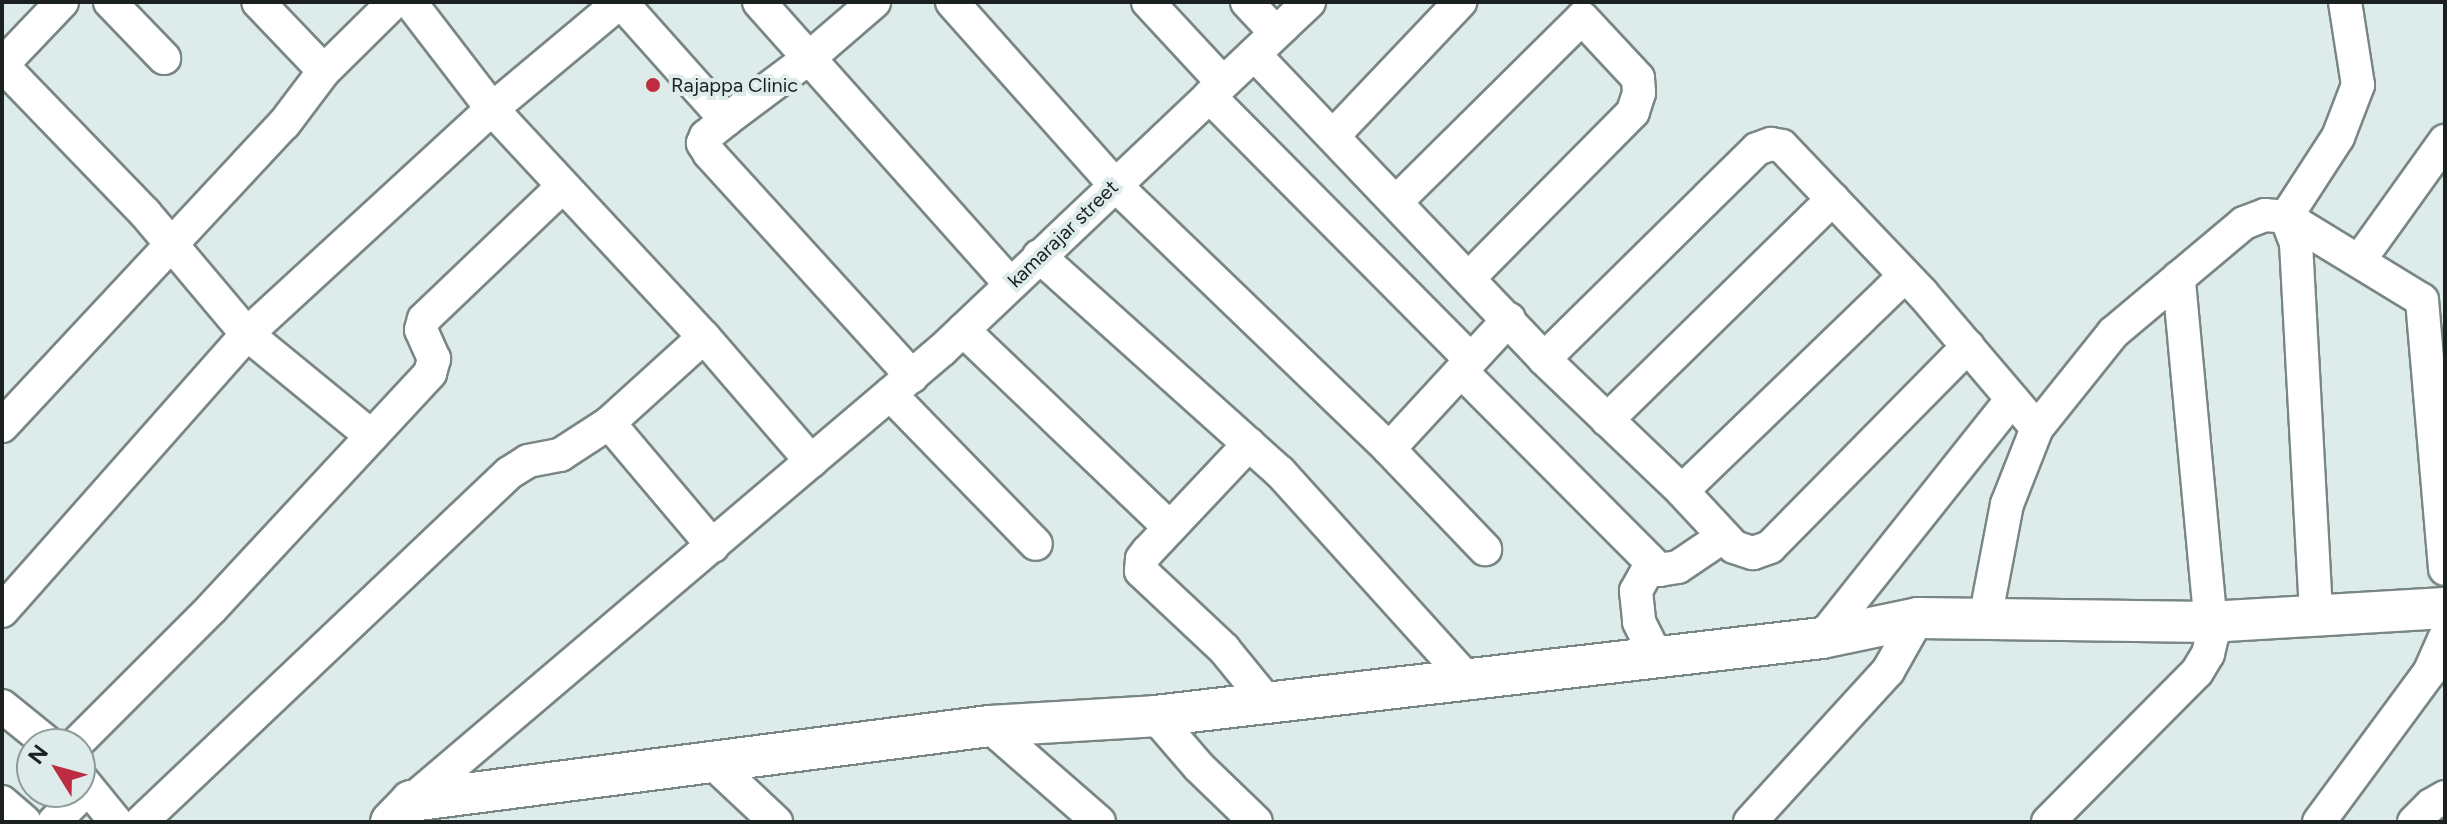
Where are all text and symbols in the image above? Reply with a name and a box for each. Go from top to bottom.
place label: Rajappa Clinic [671,73,798,97]
marker: Rajappa Clinic [642,74,664,96]
street label: kamarajar street [1003,175,1123,293]
north arrow [16,728,96,808]
text: N [22,740,54,769]

